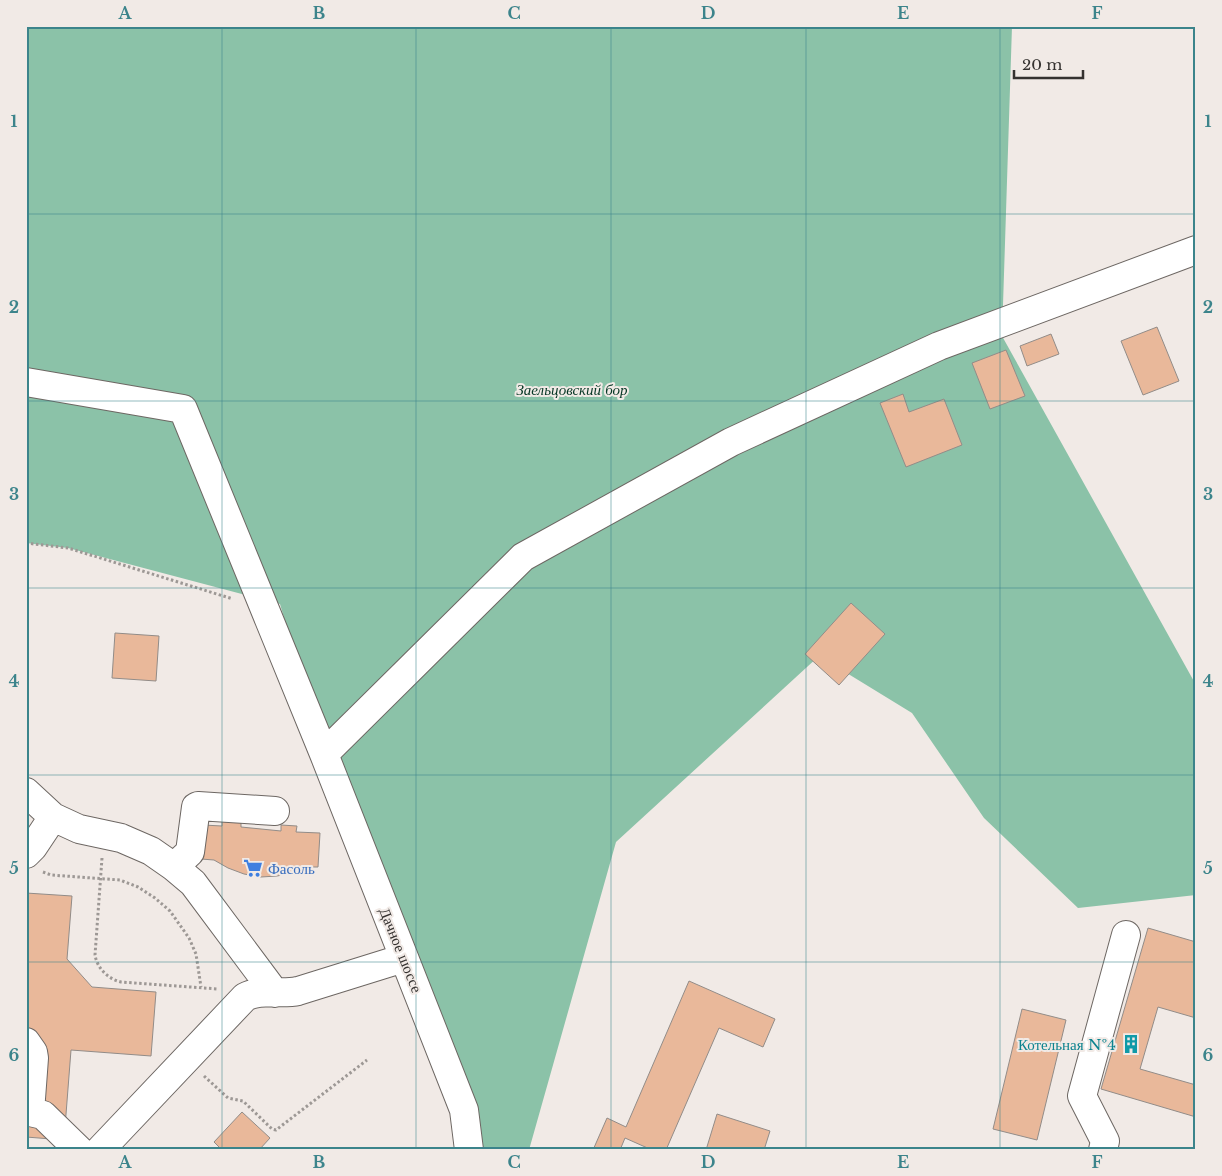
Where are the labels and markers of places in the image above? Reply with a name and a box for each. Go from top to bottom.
supermarket icon: Фасоль [242,857,264,879]
place label: Фасоль [268,859,315,878]
building icon: Котельная №4 [1120,1033,1142,1055]
place label: Котельная №4 [1018,1035,1116,1054]

